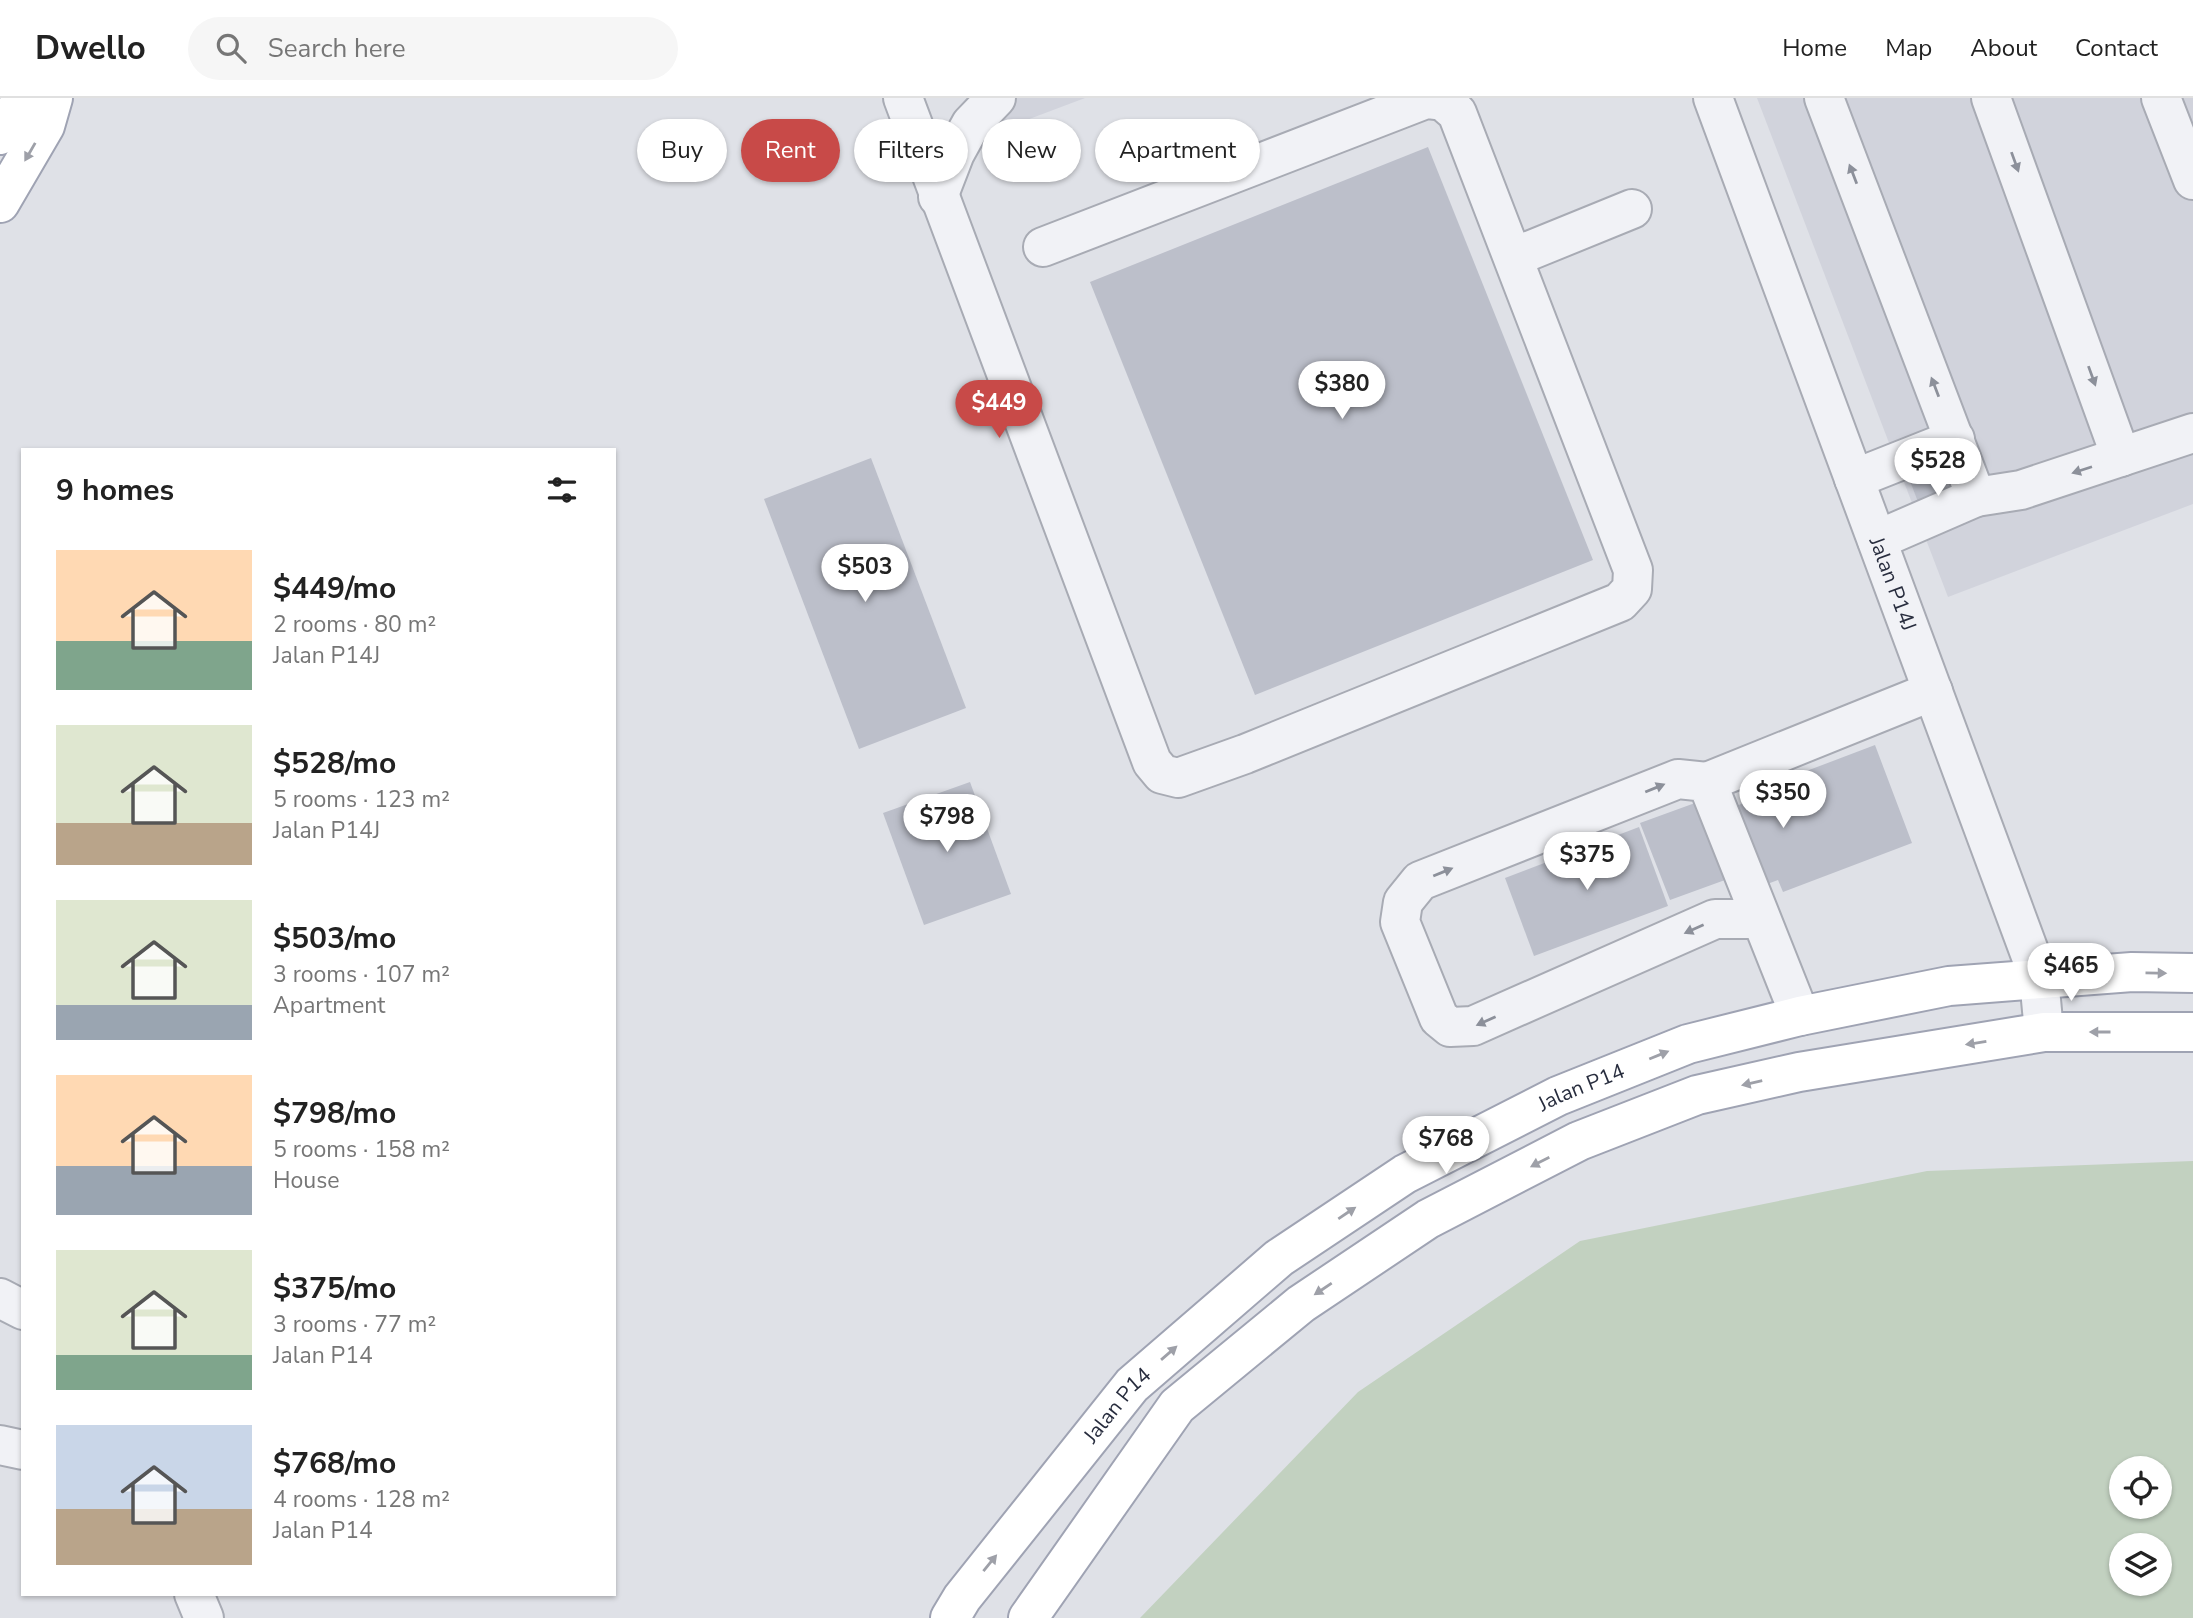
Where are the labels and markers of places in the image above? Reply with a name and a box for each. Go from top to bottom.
pin: $380 [1301,362,1383,421]
pin: $449 [958,380,1040,440]
pin: $528 [1897,438,1979,498]
pin: $503 [824,545,906,604]
pin: $350 [1742,770,1824,830]
pin: $798 [906,794,988,854]
pin: $375 [1546,832,1628,892]
pin: $465 [2030,944,2112,1003]
pin: $768 [1405,1116,1487,1176]

